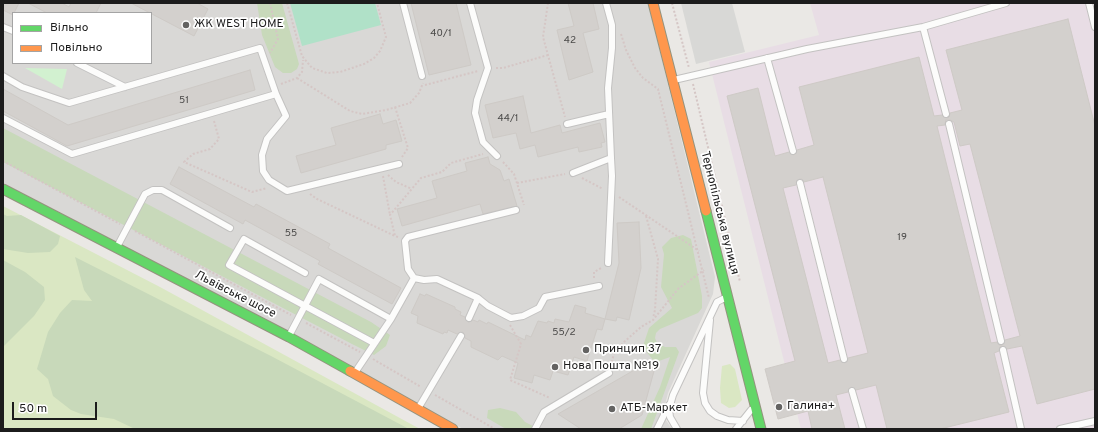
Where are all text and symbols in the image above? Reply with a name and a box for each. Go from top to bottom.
legend [12,12,152,64]
place label: ЖК WEST HOME [194,18,284,32]
text: Вільно [50,20,88,36]
marker: ЖК WEST HOME [181,20,191,30]
house number: 40/1 [430,28,452,40]
house number: 42 [564,35,576,47]
text: Повільно [50,40,102,56]
house number: 51 [179,95,189,107]
house number: 44/1 [497,113,519,125]
street label: Тернопільська вулиця [697,150,741,276]
house number: 55 [285,228,297,240]
house number: 19 [897,232,907,244]
street label: Львівське шосе [192,268,278,322]
house number: 55/2 [552,327,576,339]
place label: Принцип 37 [594,343,661,357]
marker: Принцип 37 [581,345,591,355]
place label: Нова Пошта №19 [563,360,659,374]
marker: Нова Пошта №19 [550,362,560,372]
scale bar [14,394,99,420]
place label: Галина+ [787,400,835,414]
text: 50 m [19,401,47,417]
place label: АТБ-Маркет [620,402,687,416]
marker: Галина+ [774,402,784,412]
marker: АТБ-Маркет [607,404,617,414]

